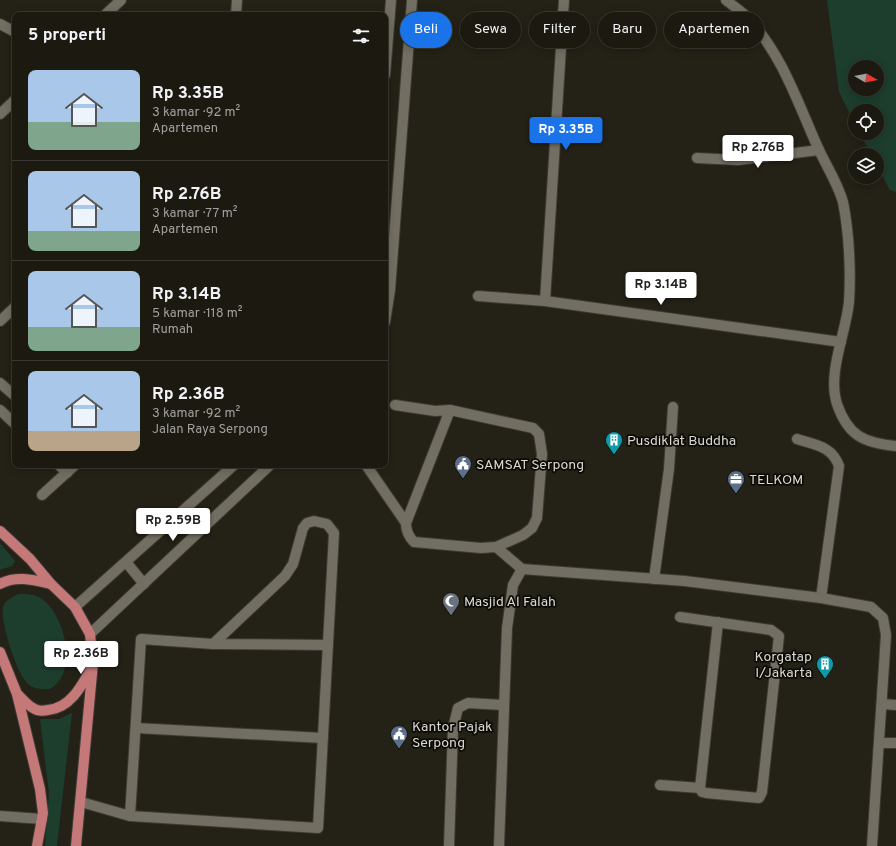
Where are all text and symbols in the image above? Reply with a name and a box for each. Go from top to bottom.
chip: Beli [400,12,452,48]
chip: Sewa [460,12,521,48]
chip: Filter [529,12,590,48]
chip: Baru [598,12,656,48]
chip: Apartemen [664,12,764,48]
text: 5 properti [28,25,106,47]
icon: filters [350,25,372,47]
north arrow [848,60,884,96]
map controls [848,60,884,184]
text: Rp 3.35B [152,83,224,105]
icon: home [60,86,108,134]
button: locate [848,104,884,140]
text: 3 kamar · 92 m² [152,105,240,121]
pin: Rp 3.35B [525,117,607,151]
text: Apartemen [152,121,218,137]
text: Rp 3.35B [538,122,594,138]
pin: Rp 2.76B [717,135,799,169]
text: Rp 2.76B [731,140,785,156]
button: layers [848,148,884,184]
text: Rp 2.76B [152,184,221,206]
icon: home [60,187,108,235]
text: 3 kamar · 77 m² [152,206,237,222]
text: Apartemen [152,222,218,238]
pin: Rp 3.14B [620,272,702,306]
text: Rp 3.14B [635,277,687,293]
text: Rp 3.14B [152,284,221,306]
icon: home [60,287,108,335]
text: 5 kamar · 118 m² [152,306,242,322]
text: Rumah [152,322,193,338]
text: Rp 2.36B [152,384,225,406]
icon: home [60,387,108,435]
text: 3 kamar · 92 m² [152,406,240,422]
text: Jalan Raya Serpong [152,422,268,438]
building icon: Pusdiklat Buddha [604,430,624,455]
place label: Pusdiklat Buddha [627,433,736,450]
public building icon: SAMSAT Serpong [453,454,473,479]
place label: SAMSAT Serpong [476,457,584,474]
office icon: TELKOM [726,469,746,494]
place label: TELKOM [749,472,803,489]
pin: Rp 2.59B [132,508,214,542]
text: Rp 2.59B [145,513,201,529]
mosque icon: Masjid Al Falah [441,591,461,616]
place label: Masjid Al Falah [464,594,556,611]
pin: Rp 2.36B [40,641,122,675]
text: Rp 2.36B [53,646,109,662]
place label: Korgatap I/Jakarta [755,649,812,682]
building icon: Korgatap I/Jakarta [815,654,835,679]
place label: Kantor Pajak Serpong [412,719,493,752]
public building icon: Kantor Pajak Serpong [389,724,409,749]

